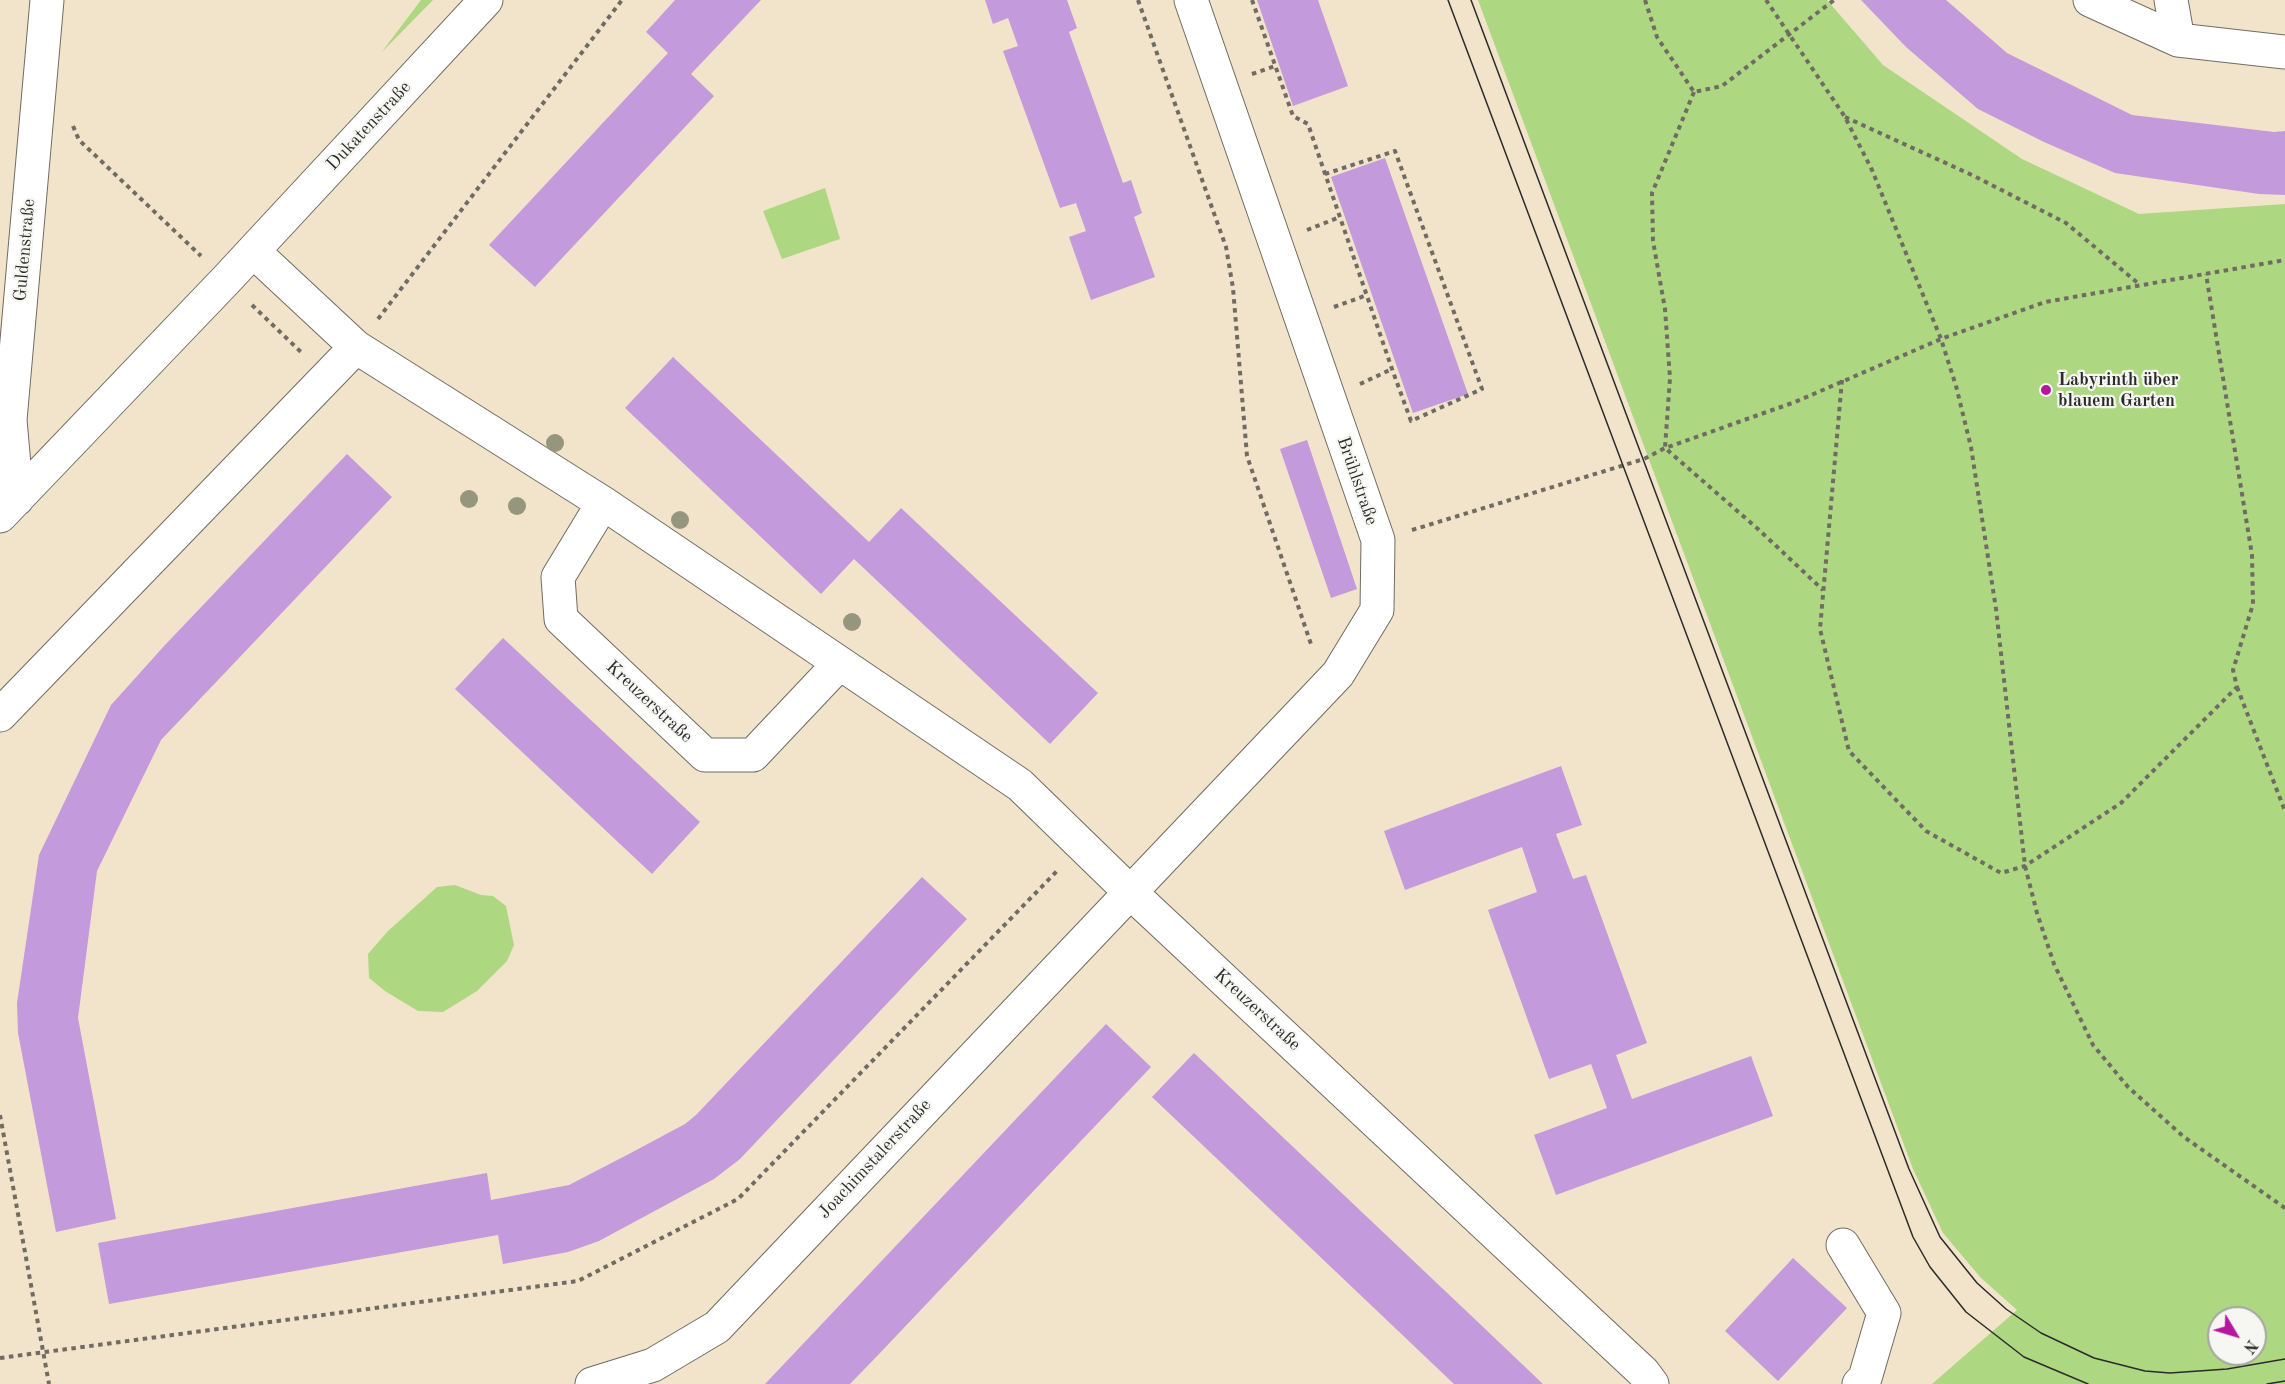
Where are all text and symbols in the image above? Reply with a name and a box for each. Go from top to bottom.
street label: Dukatenstraße [322,77,416,175]
street label: Guldenstraße [10,198,40,302]
place label: Labyrinth über blauem Garten [2058,369,2179,412]
marker: Labyrinth über blauem Garten [2039,383,2053,397]
street label: Brühlstraße [1332,434,1382,528]
street label: Kreuzerstraße [601,656,697,748]
street label: Kreuzerstraße [1209,964,1305,1056]
street label: Joachimstalerstraße [814,1095,936,1223]
north arrow [2207,1306,2267,1366]
text: N [2240,1336,2260,1356]

